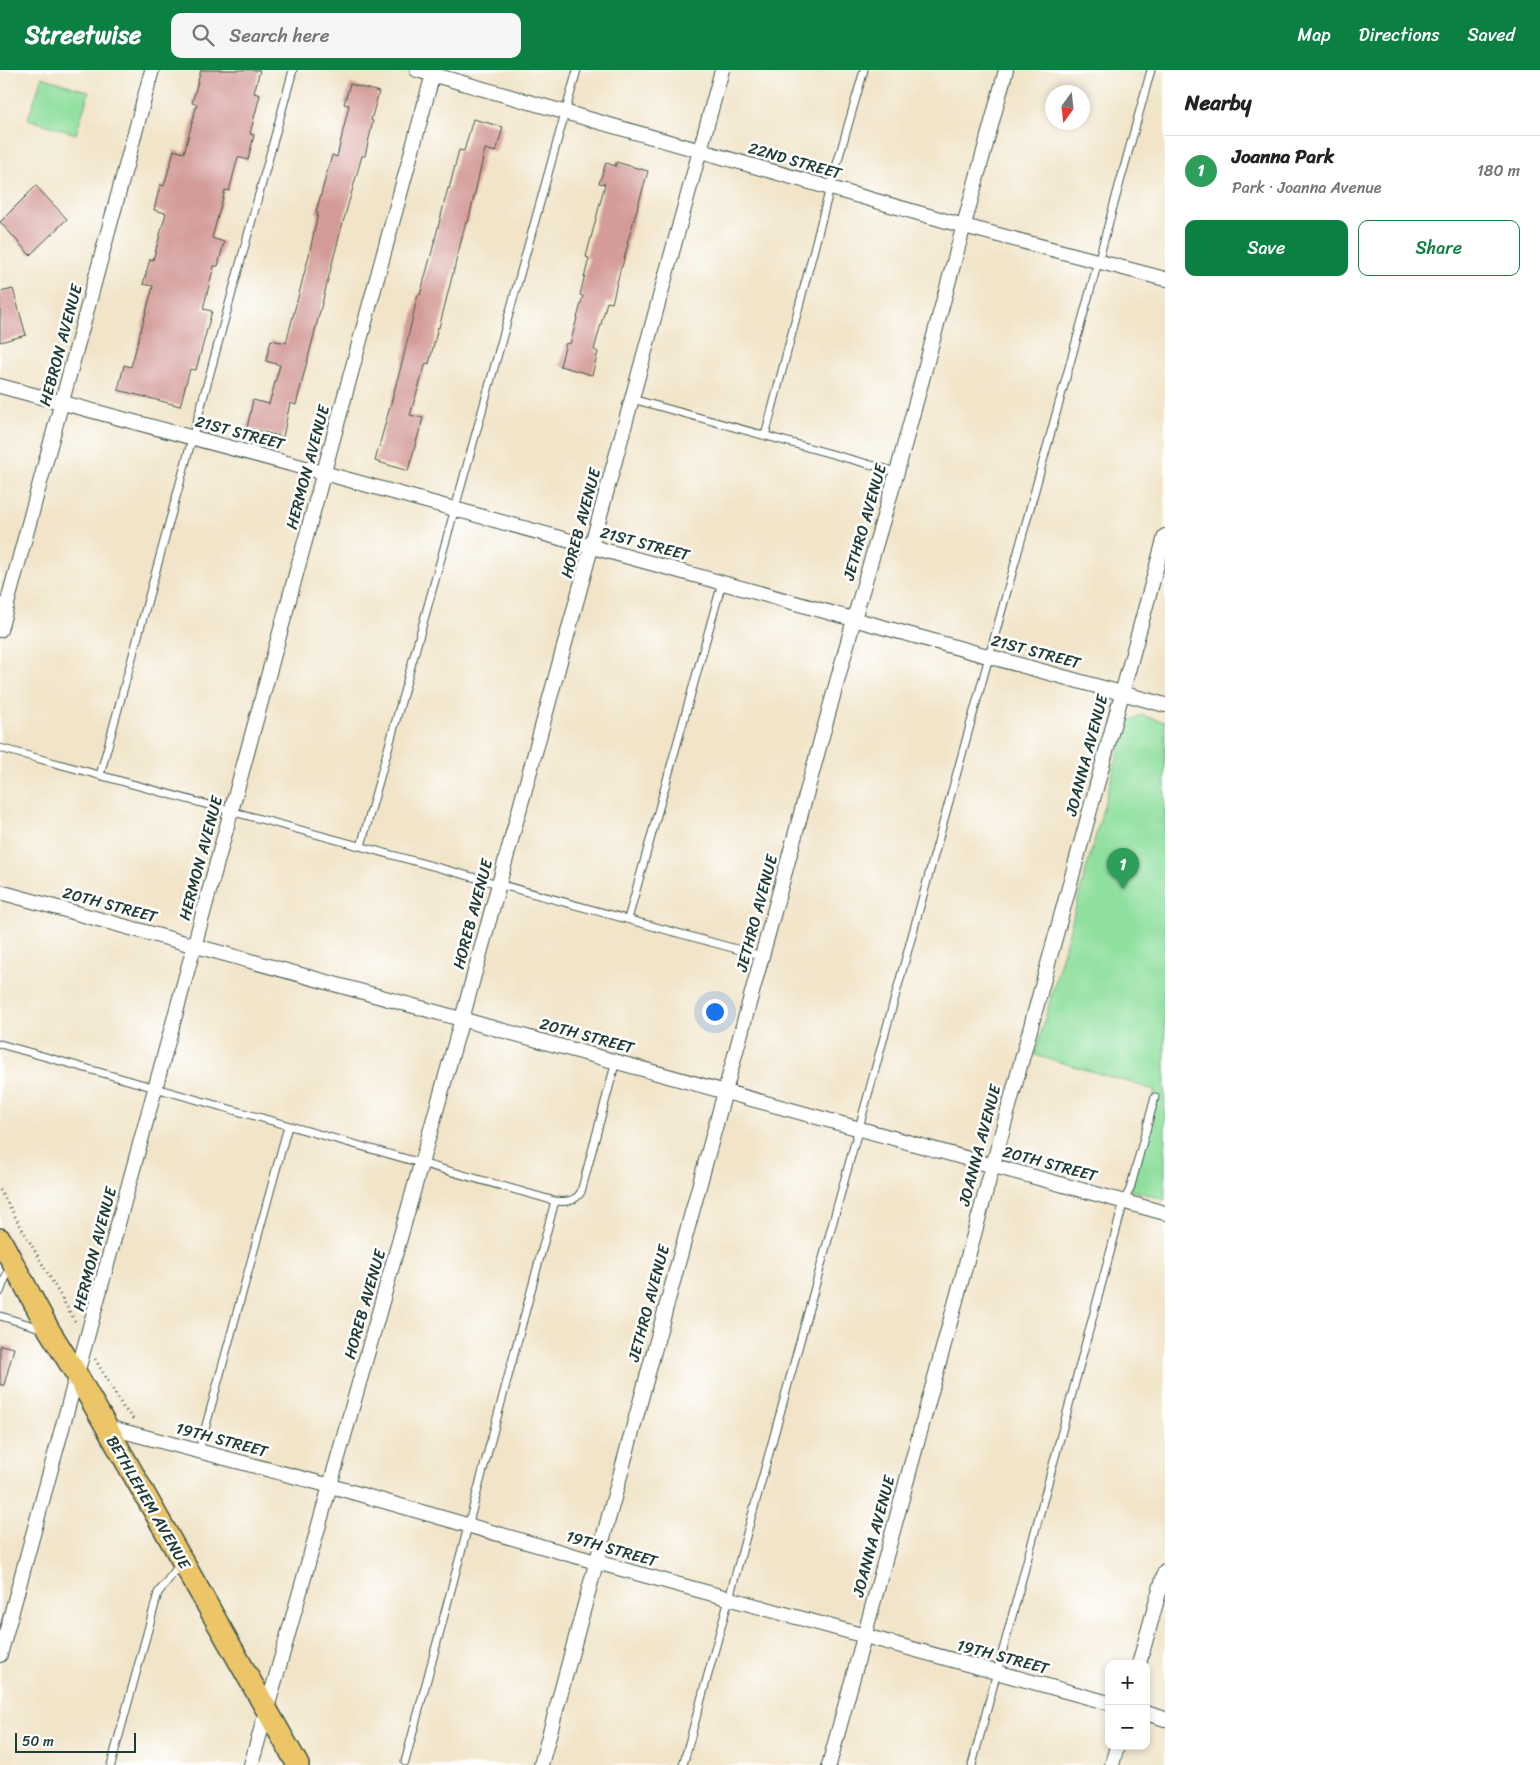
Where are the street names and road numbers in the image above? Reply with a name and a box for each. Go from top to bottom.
street label: 22ND STREET [745,133,846,188]
street label: HEBRON AVENUE [30,280,91,409]
street label: HERMON AVENUE [277,401,338,533]
street label: 21ST STREET [192,407,289,459]
street label: JETHRO AVENUE [834,459,895,585]
street label: HOREB AVENUE [552,464,609,581]
street label: 21ST STREET [597,518,694,570]
street label: 21ST STREET [988,626,1085,678]
street label: JOANNA AVENUE [1056,690,1117,820]
street label: HERMON AVENUE [170,792,231,924]
street label: JETHRO AVENUE [727,850,786,976]
street label: HOREB AVENUE [444,855,501,972]
street label: 20TH STREET [59,878,161,931]
street label: 20TH STREET [536,1009,638,1062]
street label: JOANNA AVENUE [949,1080,1010,1210]
street label: 20TH STREET [999,1137,1101,1190]
street label: HERMON AVENUE [64,1183,125,1315]
street label: JETHRO AVENUE [619,1240,678,1366]
street label: HOREB AVENUE [335,1245,394,1362]
street label: 19TH STREET [173,1413,272,1466]
street label: BETHLEHEM AVENUE [98,1430,199,1576]
street label: JOANNA AVENUE [843,1471,904,1601]
street label: 19TH STREET [563,1522,662,1576]
street label: 19TH STREET [954,1630,1053,1683]

